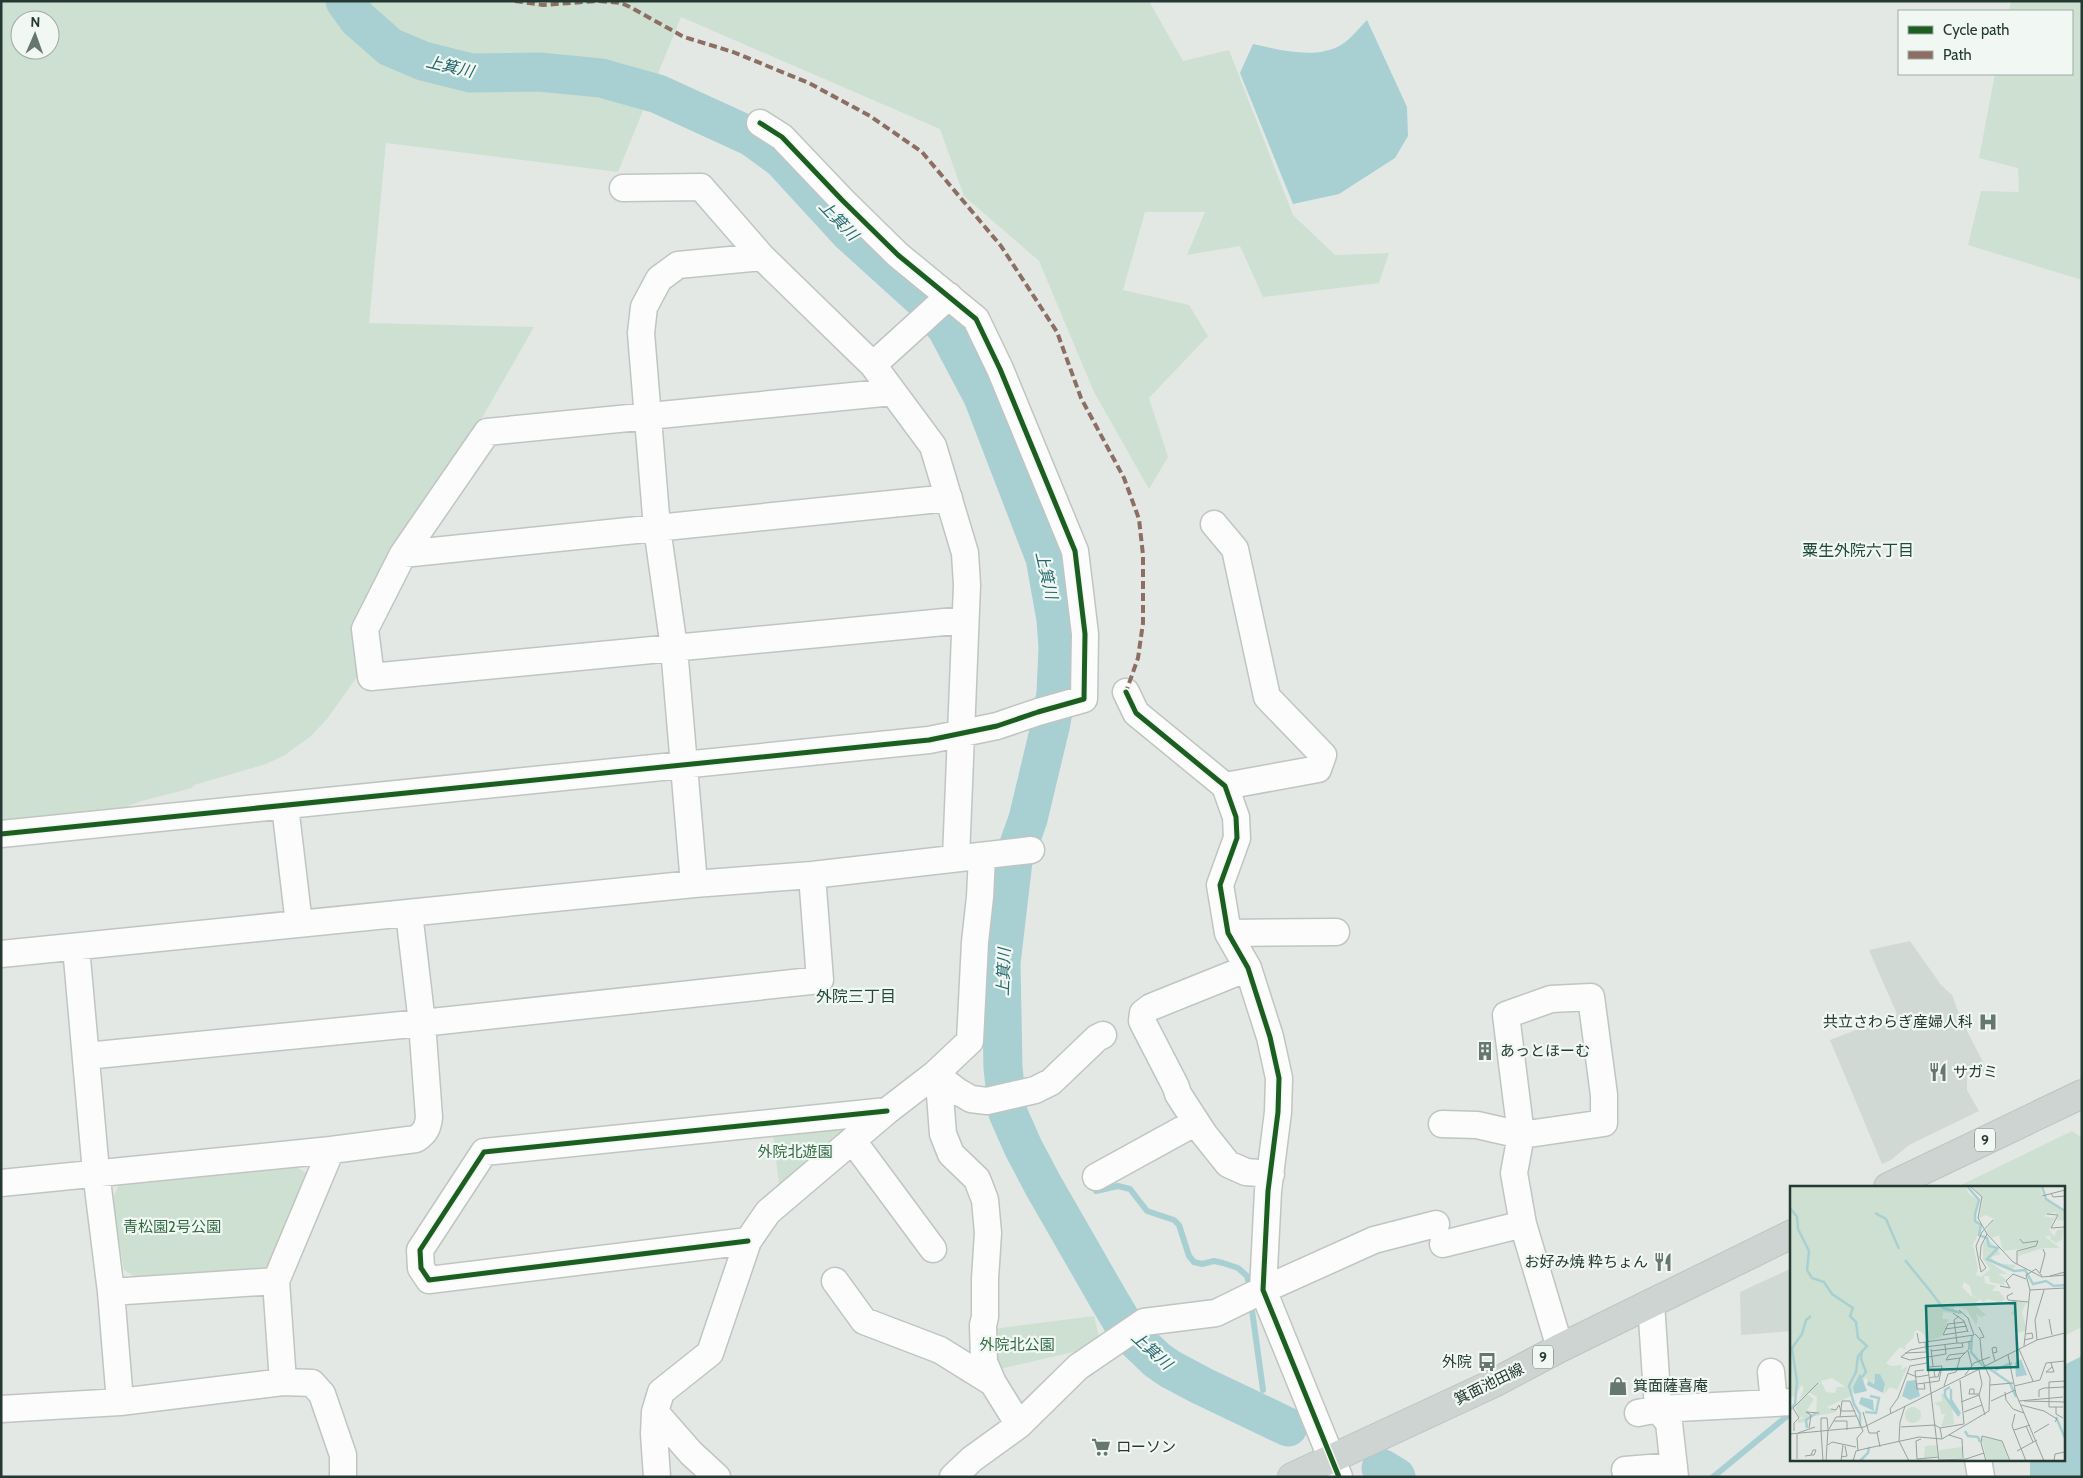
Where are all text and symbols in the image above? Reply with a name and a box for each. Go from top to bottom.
north arrow [10,10,60,60]
legend [1898,10,2073,75]
text: N [30,13,41,31]
text: Cycle path [1943,21,2009,39]
text: Path [1943,46,1972,64]
water label: 上箕川 [424,52,477,82]
water label: 上箕川 [815,196,864,246]
district label: 粟生外院六丁目 [1802,541,1914,560]
water label: 上箕川 [1032,550,1062,603]
water label: 上箕川 [993,946,1014,996]
district label: 外院三丁目 [816,987,896,1006]
hospital icon: 共立さわらぎ産婦人科 [1977,1011,1999,1033]
place label: 共立さわらぎ産婦人科 [1823,1013,1973,1031]
building icon: あっとほーむ [1474,1040,1496,1062]
place label: あっとほーむ [1500,1042,1590,1060]
restaurant icon: サガミ [1927,1061,1949,1083]
place label: サガミ [1953,1063,1998,1081]
road number: 9 [1975,1128,1995,1152]
park label: 外院北遊園 [757,1143,833,1161]
inset map [1790,1186,2066,1460]
park label: 青松園2号公園 [123,1218,221,1236]
restaurant icon: お好み焼 粋ちょん [1652,1251,1674,1273]
place label: お好み焼 粋ちょん [1525,1253,1648,1271]
water label: 上箕川 [1127,1327,1177,1375]
park label: 外院北公園 [979,1336,1055,1354]
road number: 9 [1533,1345,1553,1368]
bus stop icon: 外院 [1476,1351,1498,1373]
place label: 外院 [1442,1353,1472,1371]
street label: 箕面池田線 [1451,1359,1527,1409]
shop icon: 箕面薩喜庵 [1607,1375,1629,1397]
place label: 箕面薩喜庵 [1633,1377,1708,1395]
supermarket icon: ローソン [1090,1436,1112,1458]
place label: ローソン [1116,1438,1176,1456]

